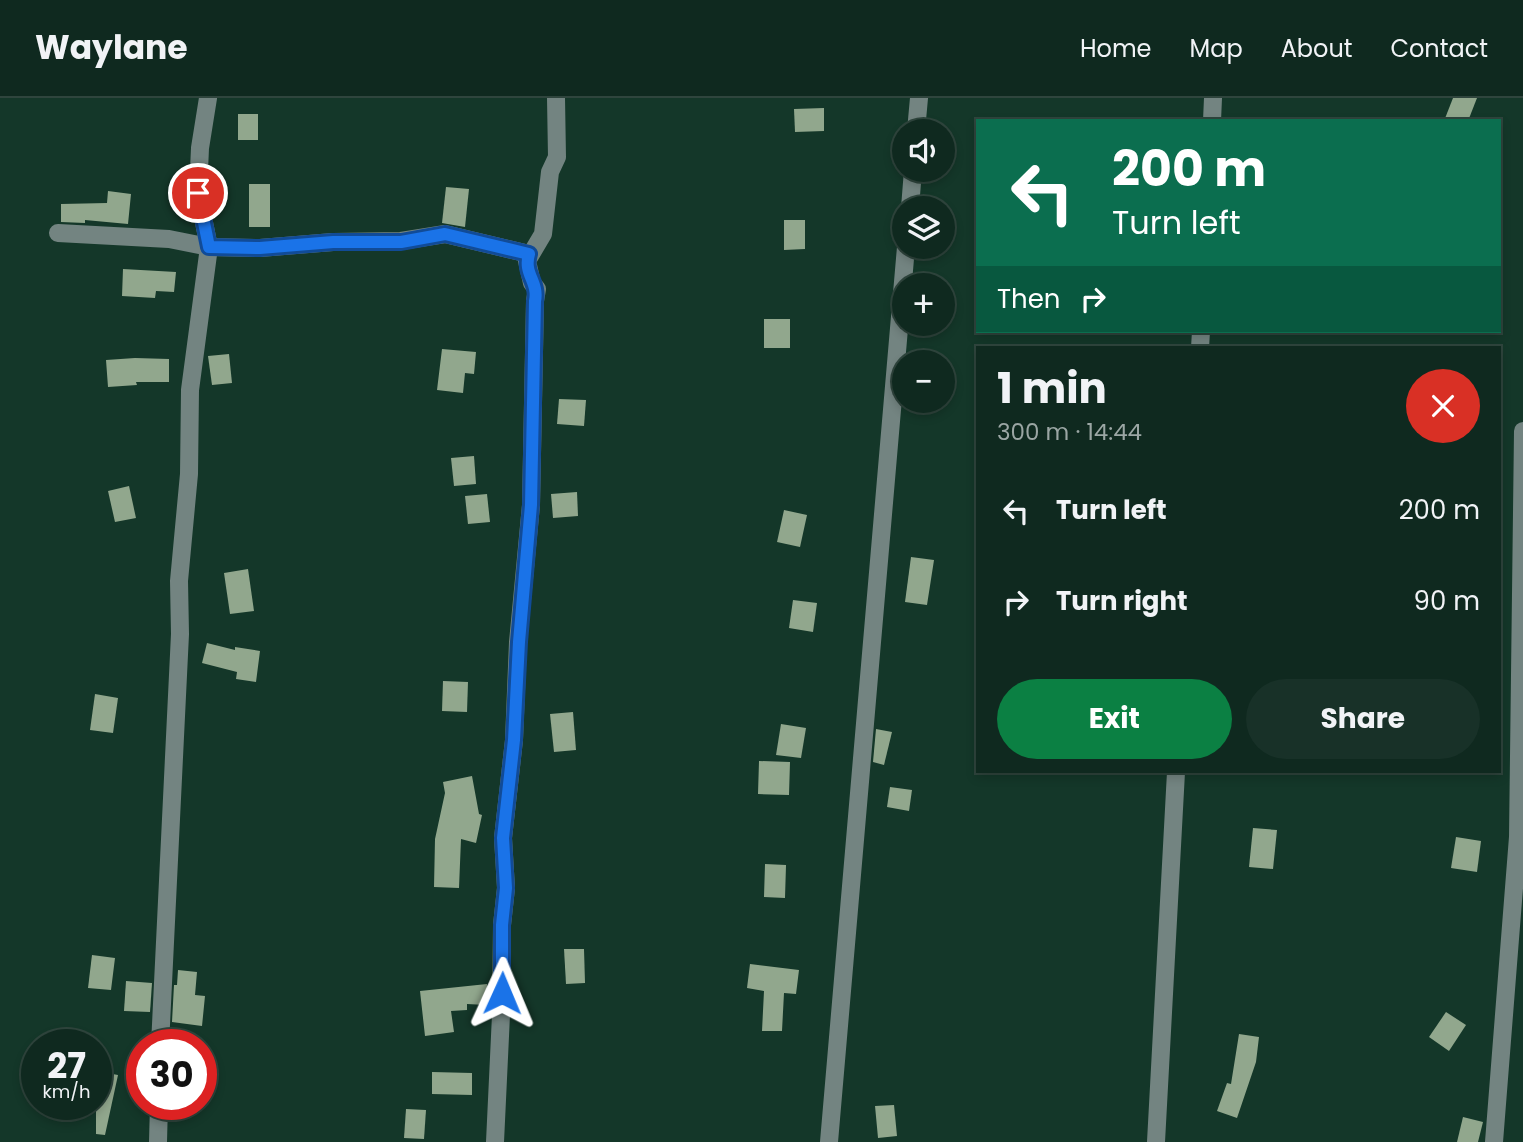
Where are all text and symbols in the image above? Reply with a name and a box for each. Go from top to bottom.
text: Waylane [35,24,188,71]
text: Home [1080,32,1152,65]
text: Map [1190,32,1243,65]
text: About [1281,32,1352,65]
text: Contact [1390,32,1488,65]
map controls [892,119,955,413]
button: sound [892,119,955,182]
text: 200 m [1112,135,1266,203]
icon: left [997,147,1088,238]
pin [168,163,228,223]
icon: arrive [179,174,217,212]
button: layers [892,196,955,259]
text: Turn left [1112,200,1241,245]
button: + [892,273,955,336]
icon: right [1074,280,1112,318]
text: Then [997,281,1060,317]
button: − [892,350,955,413]
text: 1 min [997,359,1107,418]
button: close [1406,369,1480,443]
text: 300 m · 14:44 [997,416,1142,448]
icon: left [997,492,1035,530]
text: Turn left [1056,492,1167,528]
text: 200 m [1399,492,1480,528]
icon: right [997,583,1035,621]
text: Turn right [1056,583,1188,619]
text: 90 m [1414,583,1480,619]
button: Exit [997,679,1232,759]
button: Share [1246,679,1480,759]
position arrow [465,956,539,1030]
speed limit sign: 30 [126,1029,217,1120]
text: 27 [47,1041,86,1090]
text: km/h [43,1079,90,1104]

